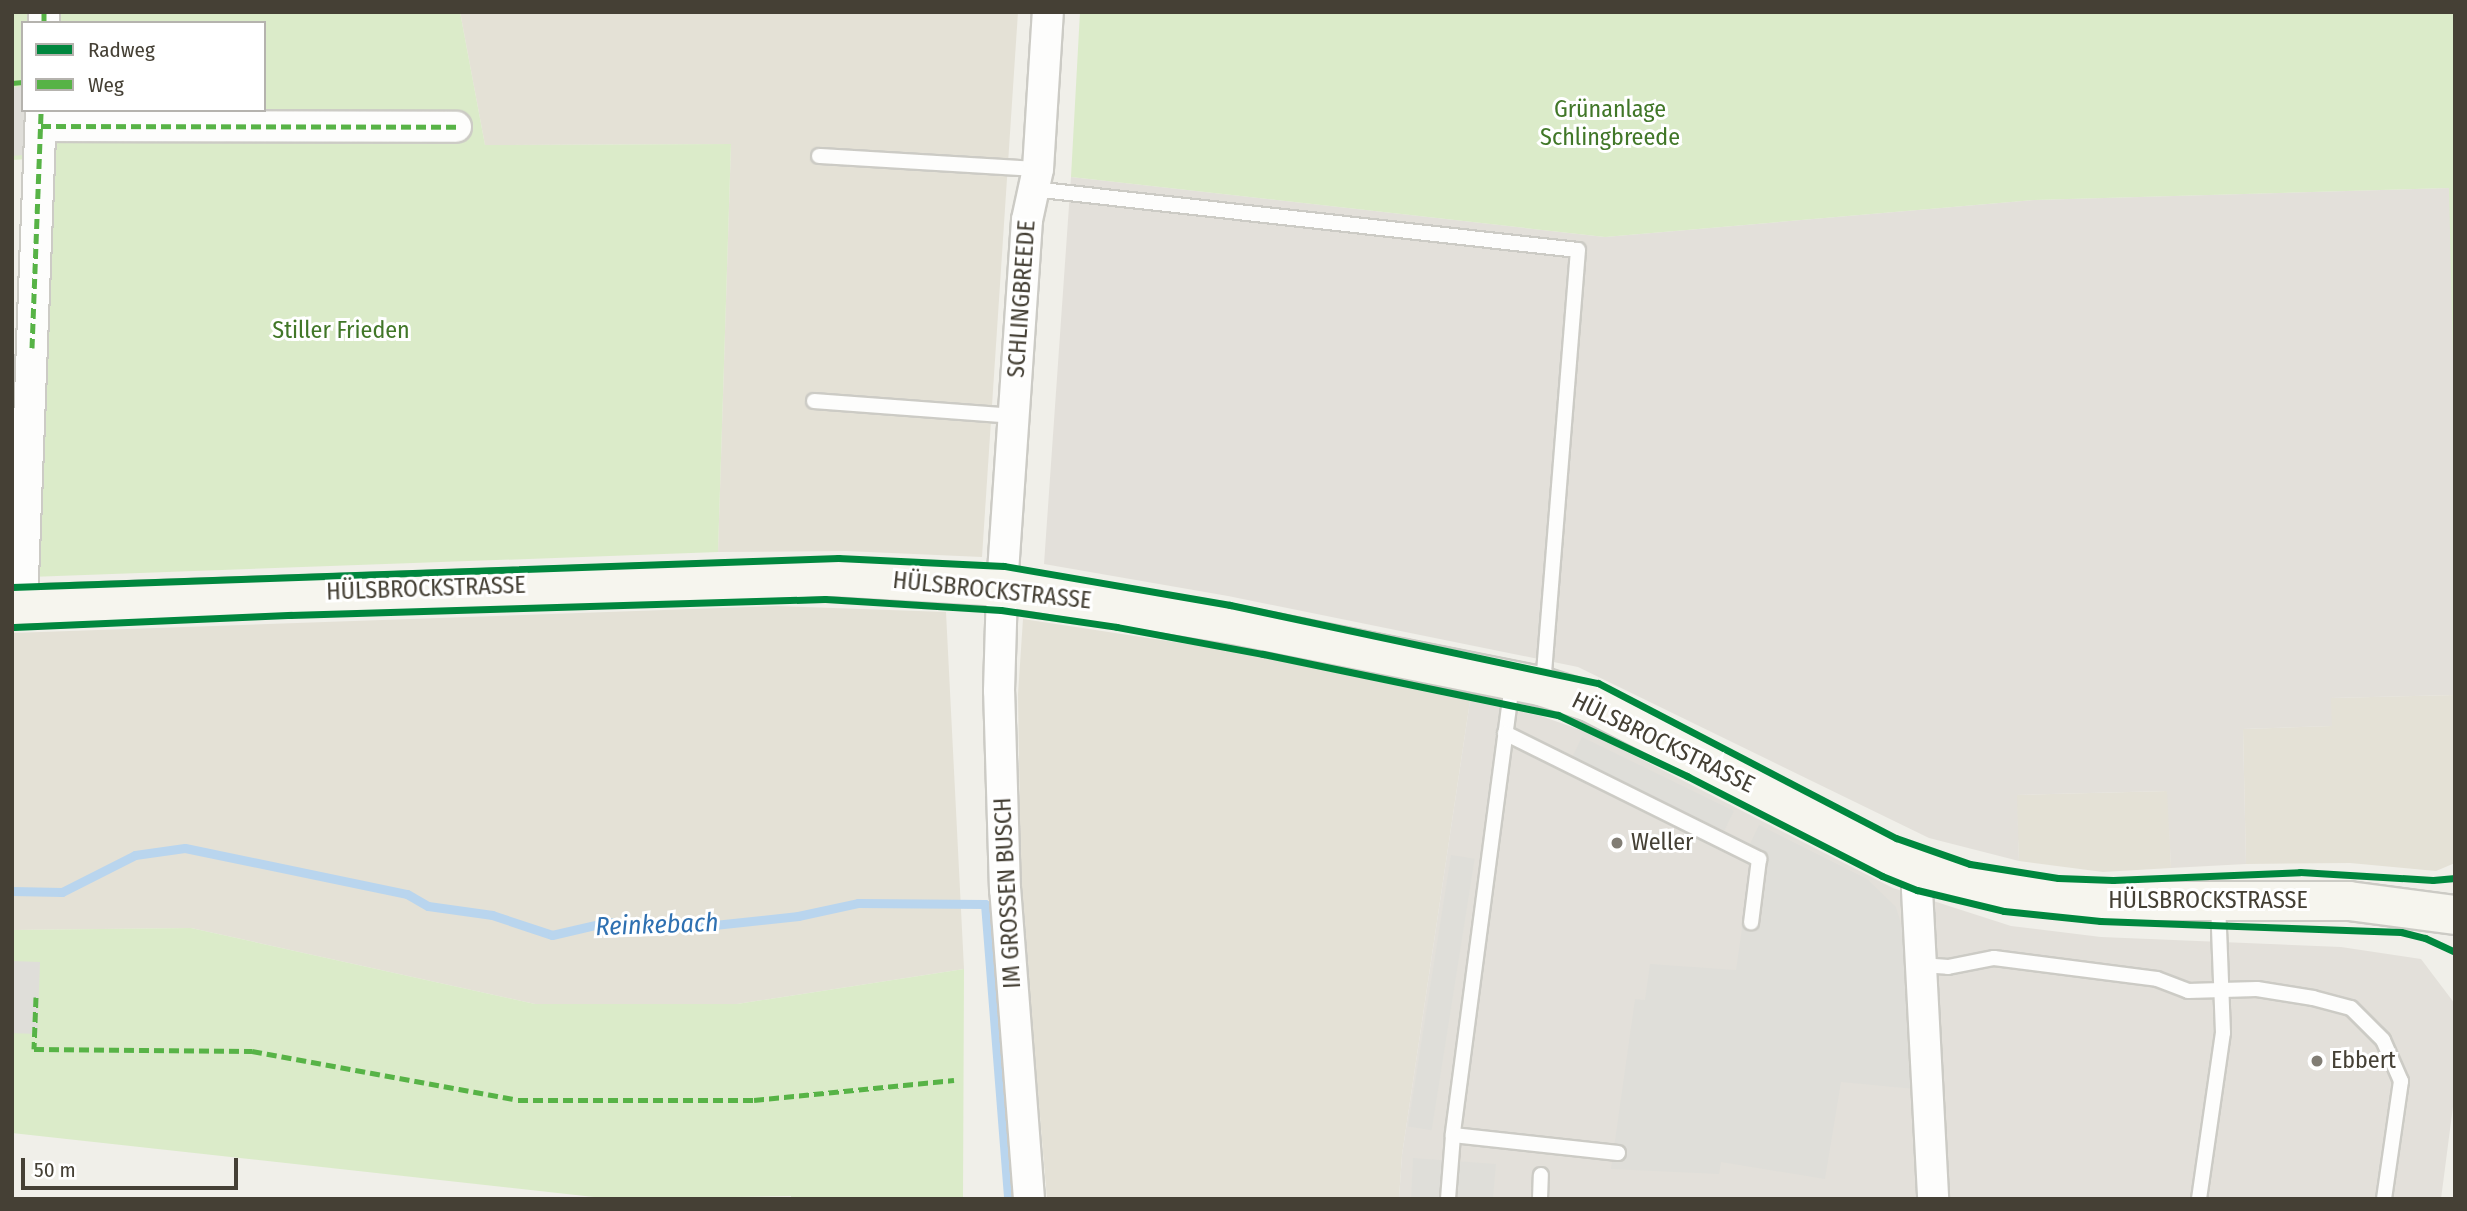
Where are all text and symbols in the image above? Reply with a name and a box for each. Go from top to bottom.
legend [21,21,266,112]
text: Radweg [88,37,155,63]
text: Weg [88,72,124,98]
park label: Grünanlage Schlingbreede [1540,96,1680,152]
street label: SCHLINGBREEDE [1002,219,1042,379]
park label: Stiller Frieden [272,317,410,345]
street label: HÜLSBROCKSTRASSE [891,566,1093,616]
street label: HÜLSBROCKSTRASSE [326,571,526,607]
street label: HÜLSBROCKSTRASSE [1567,686,1759,800]
street label: IM GROSSEN BUSCH [989,797,1027,989]
place label: Weller [1631,829,1693,857]
marker: Weller [1609,835,1625,851]
street label: HÜLSBROCKSTRASSE [2108,887,2308,915]
water label: Reinkebach [595,907,719,943]
place label: Ebbert [2331,1047,2396,1075]
marker: Ebbert [2309,1053,2325,1069]
scale bar [24,1144,242,1188]
text: 50 m [34,1157,76,1183]

